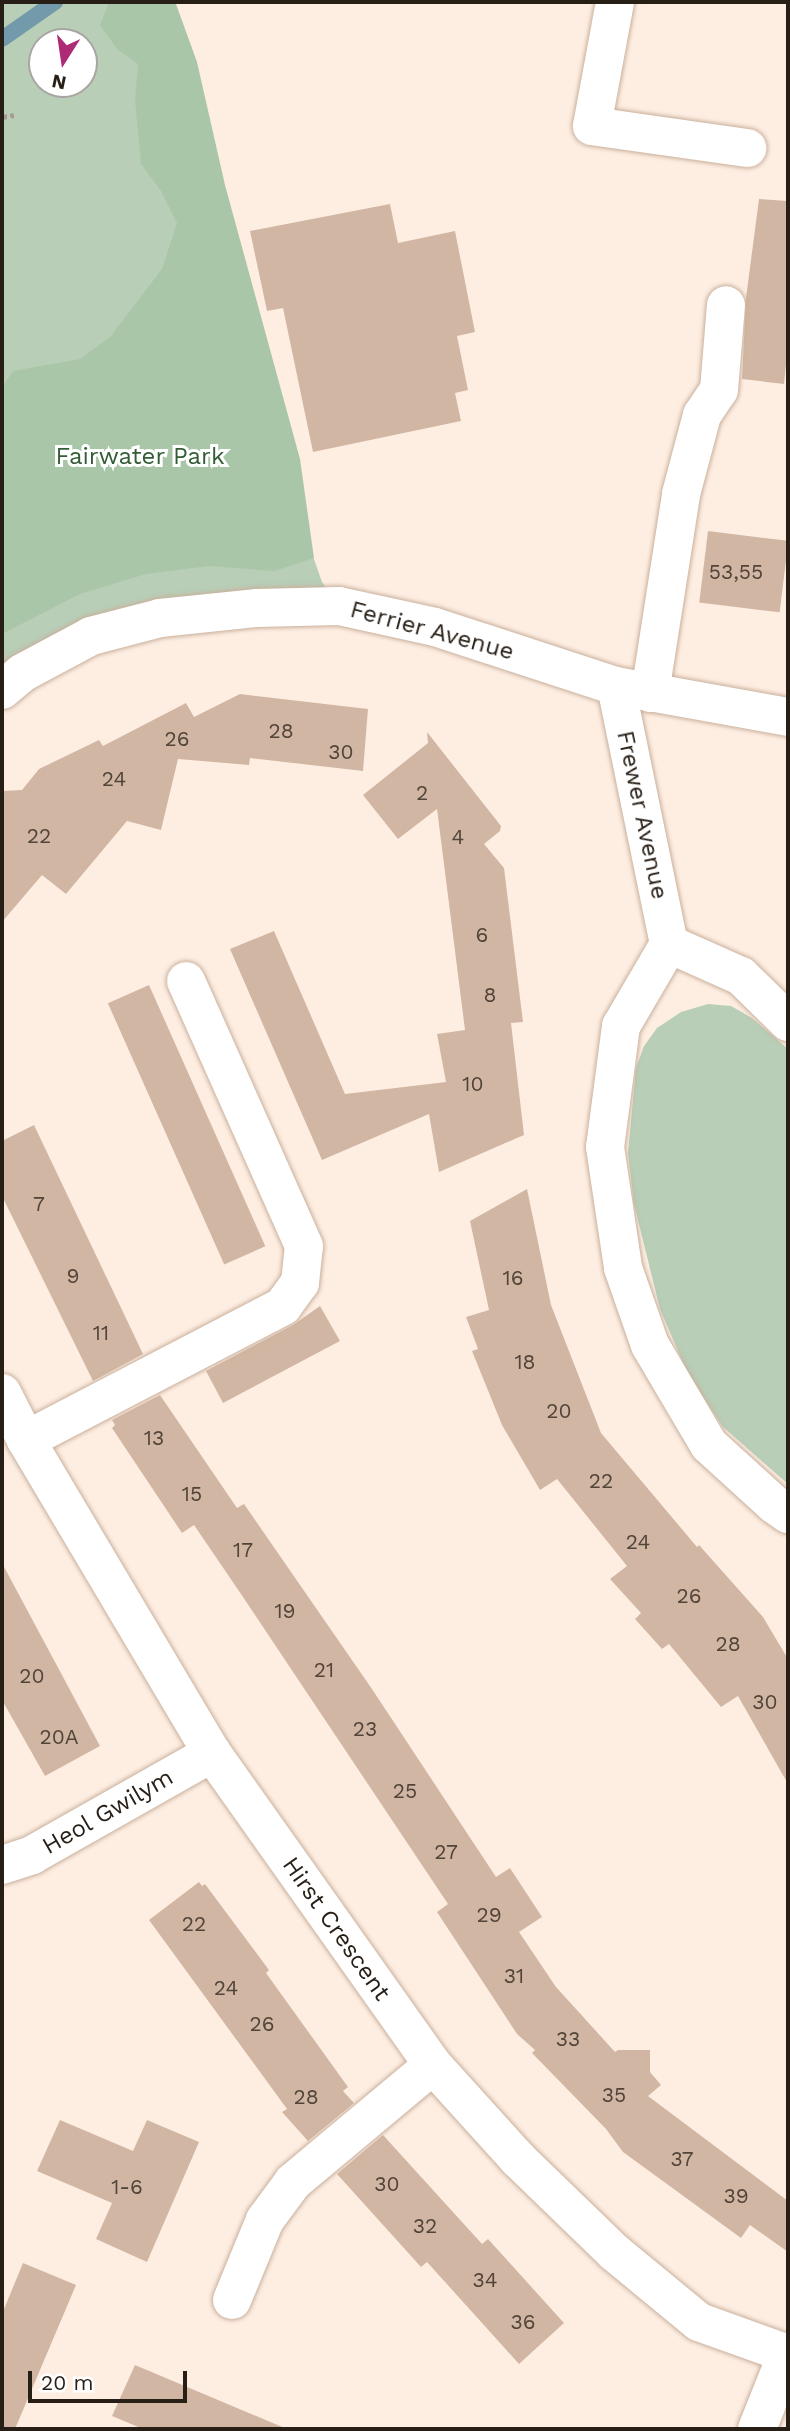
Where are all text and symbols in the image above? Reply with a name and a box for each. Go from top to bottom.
north arrow [28,28,98,98]
text: N [50,69,68,95]
park label: Fairwater Park [55,443,225,471]
house number: 53,55 [709,559,763,585]
street label: Ferrier Avenue [346,595,518,667]
house number: 28 [268,718,294,744]
house number: 26 [164,726,190,752]
street label: Frewer Avenue [610,727,674,903]
house number: 30 [328,739,354,765]
house number: 24 [102,766,126,792]
house number: 2 [416,780,428,806]
house number: 22 [27,823,51,849]
house number: 4 [452,824,464,850]
house number: 6 [476,922,488,948]
house number: 8 [484,982,496,1008]
house number: 10 [462,1071,484,1097]
house number: 7 [33,1191,45,1217]
house number: 9 [67,1263,79,1289]
house number: 16 [503,1265,523,1291]
house number: 11 [93,1320,109,1346]
house number: 18 [514,1349,536,1375]
house number: 20 [546,1398,572,1424]
house number: 13 [144,1425,164,1451]
house number: 22 [589,1468,613,1494]
house number: 15 [182,1481,202,1507]
house number: 24 [626,1529,650,1555]
house number: 17 [233,1537,253,1563]
house number: 26 [676,1583,702,1609]
house number: 19 [274,1598,296,1624]
house number: 28 [715,1631,741,1657]
house number: 21 [314,1657,334,1683]
house number: 20 [19,1663,45,1689]
house number: 30 [752,1689,778,1715]
house number: 23 [353,1716,377,1742]
house number: 20A [39,1724,79,1750]
street label: Heol Gwilym [37,1763,179,1861]
house number: 25 [393,1778,417,1804]
house number: 27 [434,1839,458,1865]
street label: Hirst Crescent [276,1852,396,2006]
house number: 29 [476,1902,502,1928]
house number: 22 [182,1911,206,1937]
house number: 31 [504,1963,524,1989]
house number: 24 [214,1975,238,2001]
house number: 26 [249,2011,275,2037]
house number: 33 [556,2026,580,2052]
house number: 35 [602,2082,626,2108]
house number: 28 [293,2084,319,2110]
house number: 37 [670,2146,694,2172]
house number: 30 [374,2171,400,2197]
house number: 1-6 [111,2174,143,2200]
house number: 39 [723,2183,749,2209]
house number: 32 [413,2213,437,2239]
house number: 34 [472,2267,498,2293]
house number: 36 [510,2309,536,2335]
scale bar [32,2358,191,2402]
text: 20 m [41,2370,93,2395]

